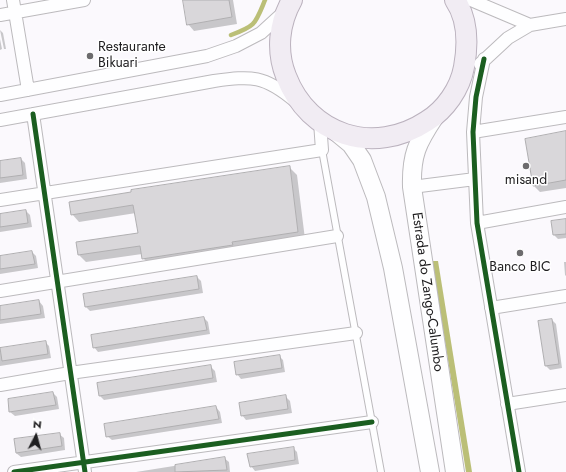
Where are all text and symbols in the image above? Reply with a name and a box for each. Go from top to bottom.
place label: Restaurante Bikuari [98,40,166,72]
marker: Restaurante Bikuari [85,51,95,61]
marker: misand [521,161,531,171]
place label: misand [505,173,547,189]
street label: Estrada do Zango-Calumbo [407,211,447,373]
marker: Banco BIC [515,248,525,258]
place label: Banco BIC [489,260,551,276]
north arrow [16,416,56,456]
text: N [32,416,42,432]

